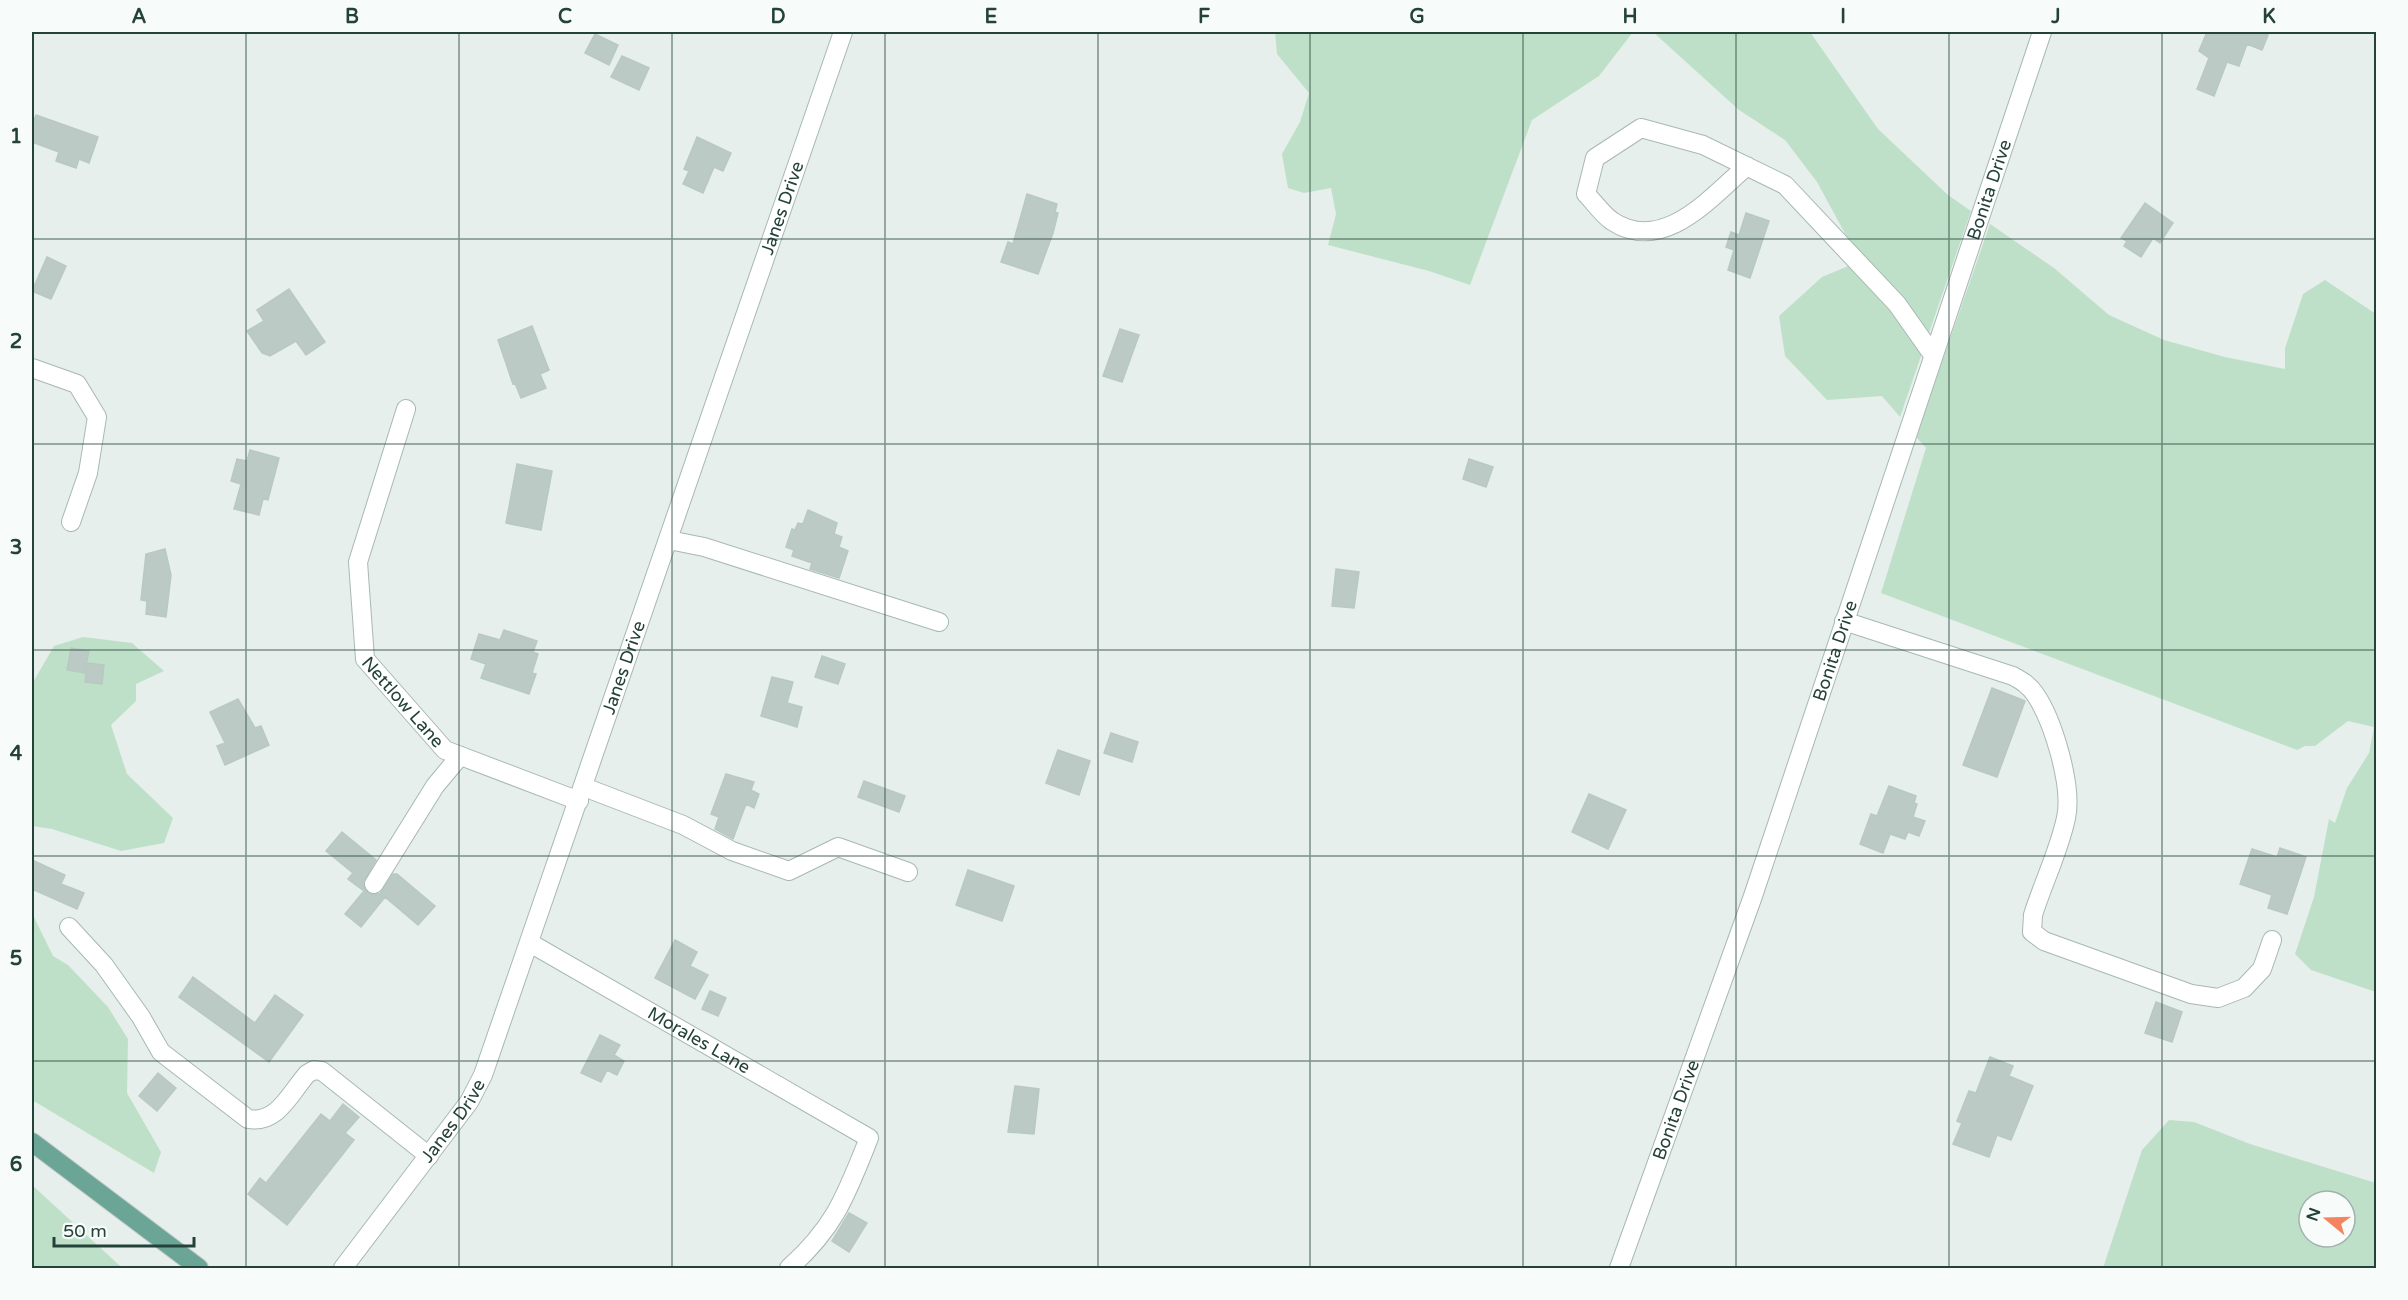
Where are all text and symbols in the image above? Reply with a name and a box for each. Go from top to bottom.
text: A [132,5,147,29]
text: B [345,5,359,29]
text: C [558,5,572,29]
text: D [770,5,786,29]
text: E [985,5,998,29]
text: F [1198,5,1210,29]
text: G [1409,5,1425,29]
text: H [1622,5,1638,29]
text: I [1840,5,1846,29]
text: J [2050,5,2061,29]
text: K [2262,5,2276,29]
text: 1 [10,125,22,149]
street label: Bonita Drive [1962,137,2016,243]
street label: Janes Drive [756,158,809,258]
text: 2 [10,330,22,354]
text: 3 [10,536,22,560]
street label: Bonita Drive [1808,598,1862,704]
street label: Janes Drive [597,618,650,717]
street label: Nettlow Lane [357,652,449,752]
text: 4 [10,742,23,766]
text: 5 [10,947,22,971]
street label: Morales Lane [644,1002,754,1078]
street label: Bonita Drive [1648,1057,1704,1163]
street label: Janes Drive [416,1075,490,1167]
text: 6 [10,1153,22,1177]
north arrow [2297,1189,2357,1249]
text: N [2302,1205,2325,1224]
scale bar [54,1210,194,1248]
text: 50 m [63,1220,107,1242]

